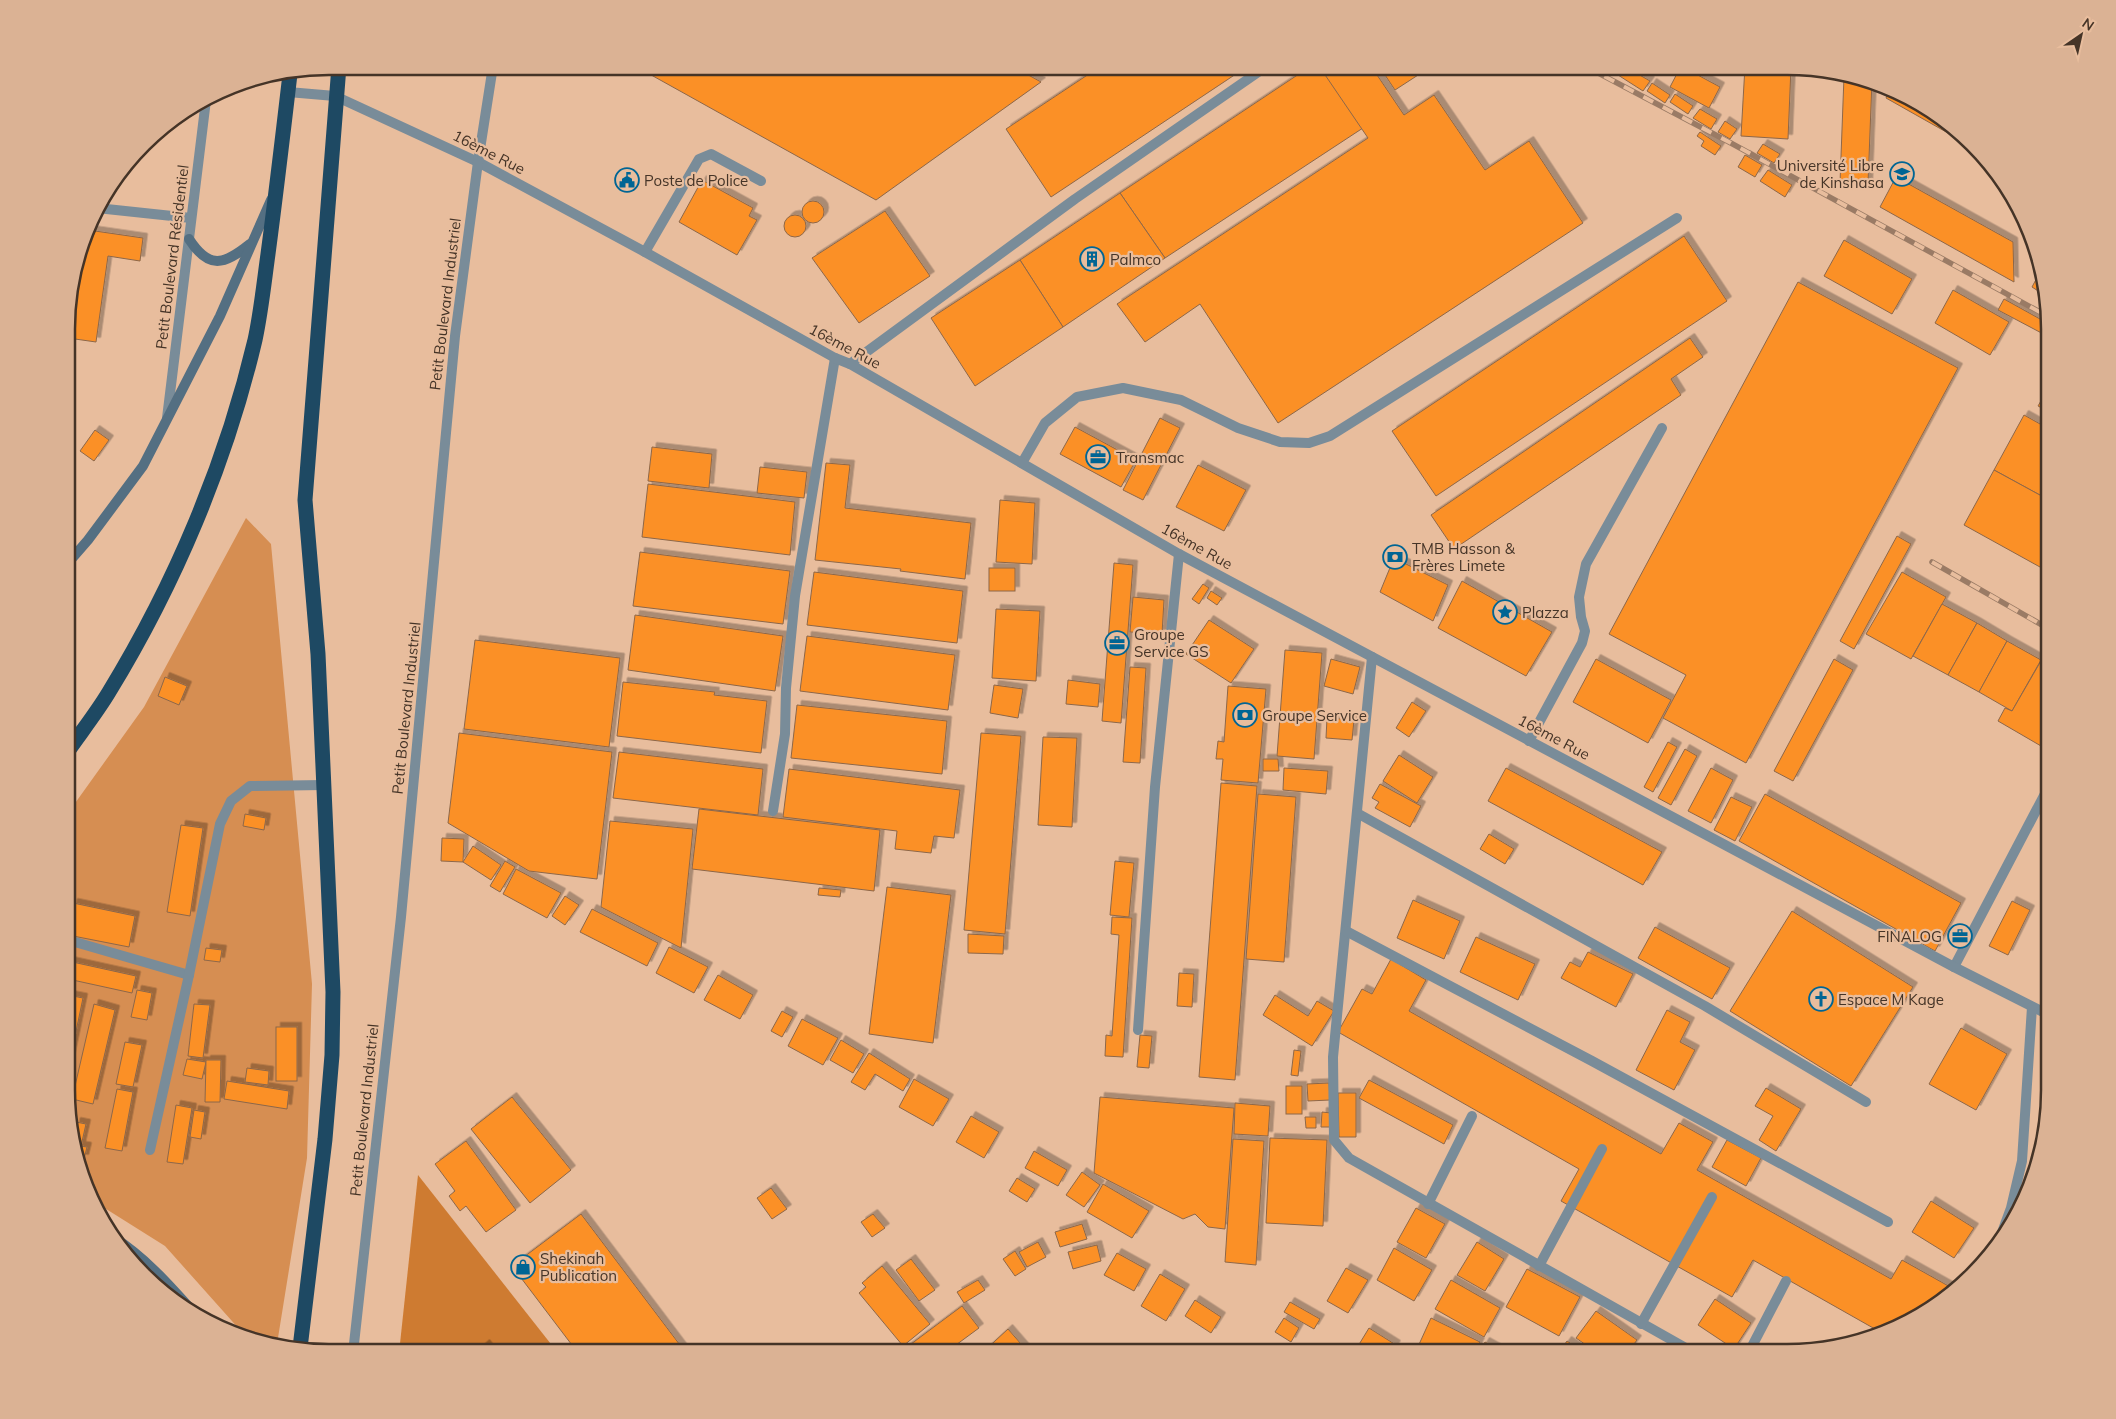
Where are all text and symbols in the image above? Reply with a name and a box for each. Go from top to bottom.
north arrow [2056,10,2106,60]
text: N [2079,14,2098,35]
street label: 16ème Rue [450,126,528,178]
place label: Université Libre de Kinshasa [1777,156,1884,192]
school or university icon: Université Libre de Kinshasa [1889,161,1915,187]
street label: Petit Boulevard Résidentiel [151,164,193,350]
public building icon: Poste de Police [614,167,640,193]
place label: Poste de Police [644,171,748,190]
street label: Petit Boulevard Industriel [425,217,465,391]
building icon: Palmco [1079,246,1105,272]
place label: Palmco [1110,250,1161,269]
street label: 16ème Rue [806,319,884,373]
office icon: Transmac [1085,444,1111,470]
place label: Transmac [1116,448,1184,467]
street label: 16ème Rue [1158,519,1236,573]
place label: TMB Hasson & Frères Limete [1412,539,1516,575]
bank icon: TMB Hasson & Frères Limete [1382,544,1408,570]
place icon: Plazza [1492,599,1518,625]
place label: Plazza [1522,603,1569,622]
street label: Petit Boulevard Industriel [387,621,425,795]
place label: Groupe Service GS [1134,625,1209,661]
office icon: Groupe Service GS [1104,630,1130,656]
bank icon: Groupe Service [1232,702,1258,728]
place label: Groupe Service [1262,706,1367,725]
street label: 16ème Rue [1515,710,1593,764]
office icon: FINALOG [1947,923,1973,949]
place label: FINALOG [1877,927,1942,946]
church icon: Espace M Kage [1808,986,1834,1012]
place label: Espace M Kage [1838,990,1944,1009]
street label: Petit Boulevard Industriel [345,1023,383,1197]
place label: Shekinah Publication [540,1249,617,1285]
shop icon: Shekinah Publication [510,1254,536,1280]

